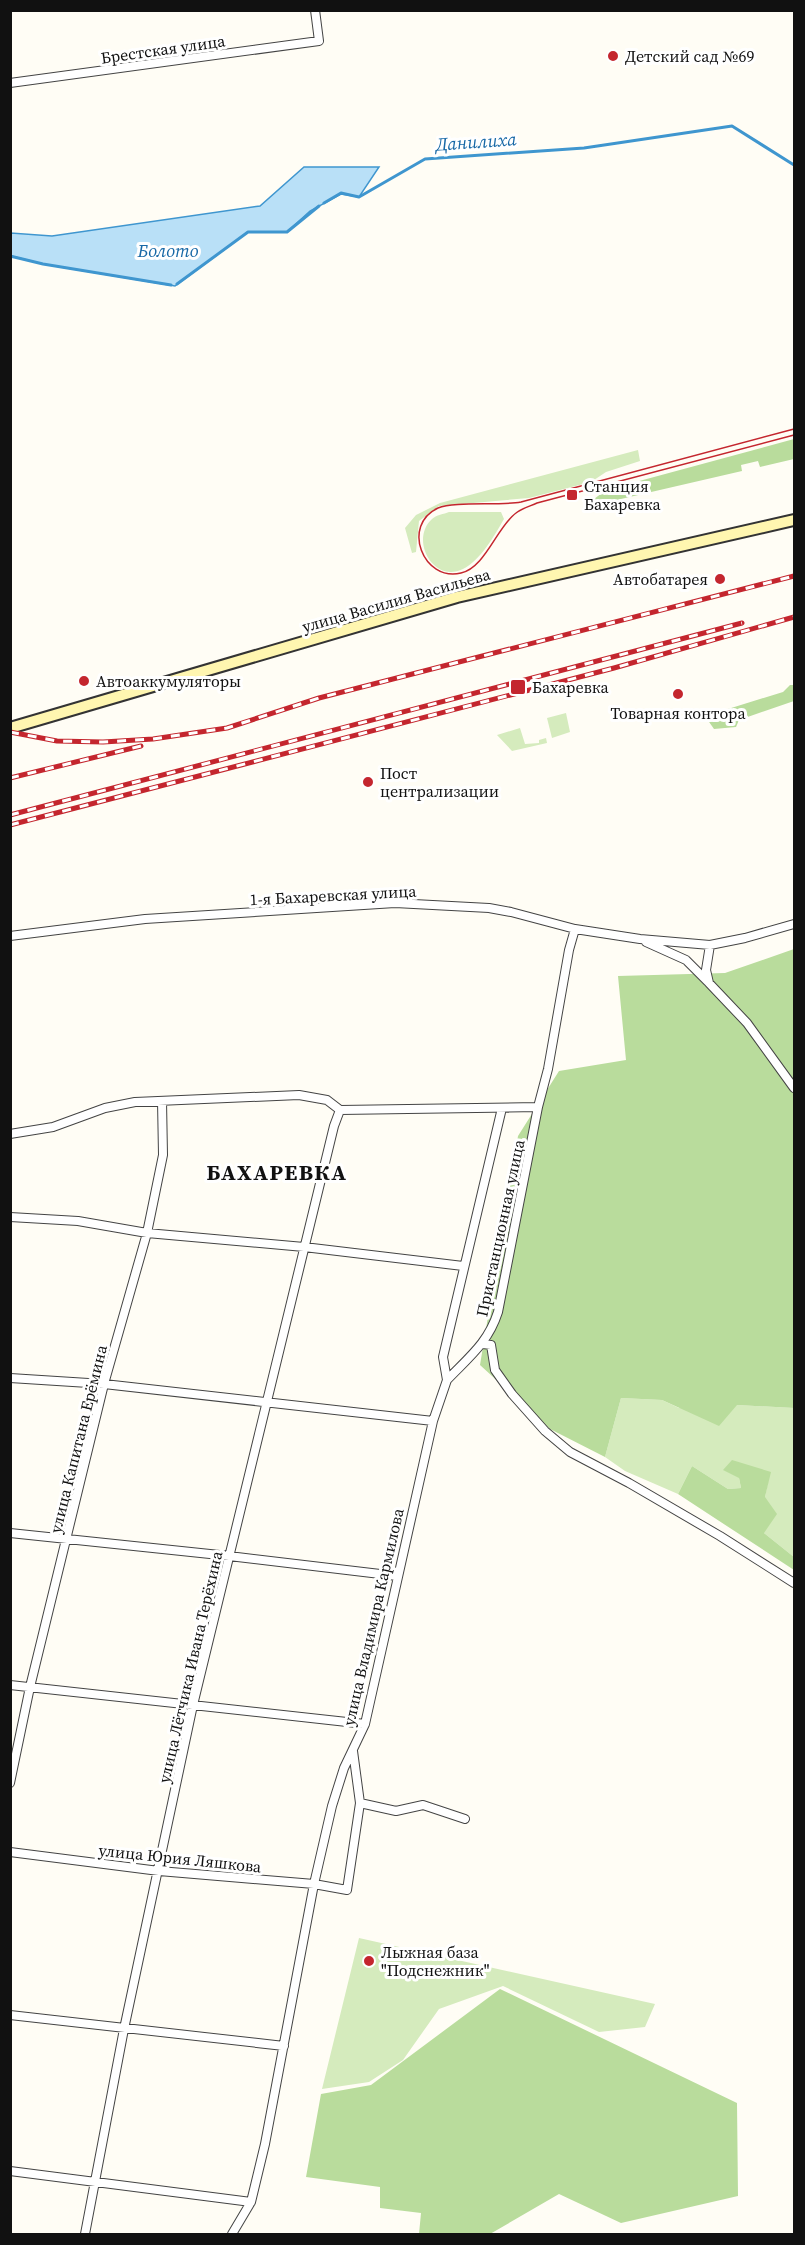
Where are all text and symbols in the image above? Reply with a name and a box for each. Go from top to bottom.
street label: Брестская улица [99,29,227,69]
place label: Детский сад №69 [625,45,754,67]
marker: Детский сад №69 [606,49,620,63]
water label: Данилиха [433,126,518,157]
water label: Болото [136,238,199,263]
place label: Станция Бахаревка [584,475,661,515]
marker: Станция Бахаревка [565,488,579,502]
street label: улица Василия Васильева [299,562,493,637]
place label: Автобатарея [613,568,708,590]
marker: Автобатарея [713,572,727,586]
place label: Автоаккумуляторы [96,670,241,692]
marker: Автоаккумуляторы [77,674,91,688]
place label: Бахаревка [532,676,609,698]
marker: Бахаревка [509,678,527,696]
marker: Товарная контора [671,687,685,701]
place label: Товарная контора [610,702,746,724]
place label: Пост централизации [380,762,499,802]
marker: Пост централизации [361,775,375,789]
street label: 1-я Бахаревская улица [249,880,418,910]
street label: Пристанционная улица [470,1137,530,1319]
district label: БАХАРЕВКА [207,1157,347,1187]
street label: улица Капитана Ерёмина [44,1342,112,1535]
street label: улица Владимира Кармилова [337,1505,409,1728]
street label: улица Лётчика Ивана Терёхина [153,1548,228,1785]
street label: улица Юрия Ляшкова [98,1839,263,1878]
place label: Лыжная база "Подснежник" [381,1941,490,1981]
marker: Лыжная база "Подснежник" [362,1954,376,1968]

